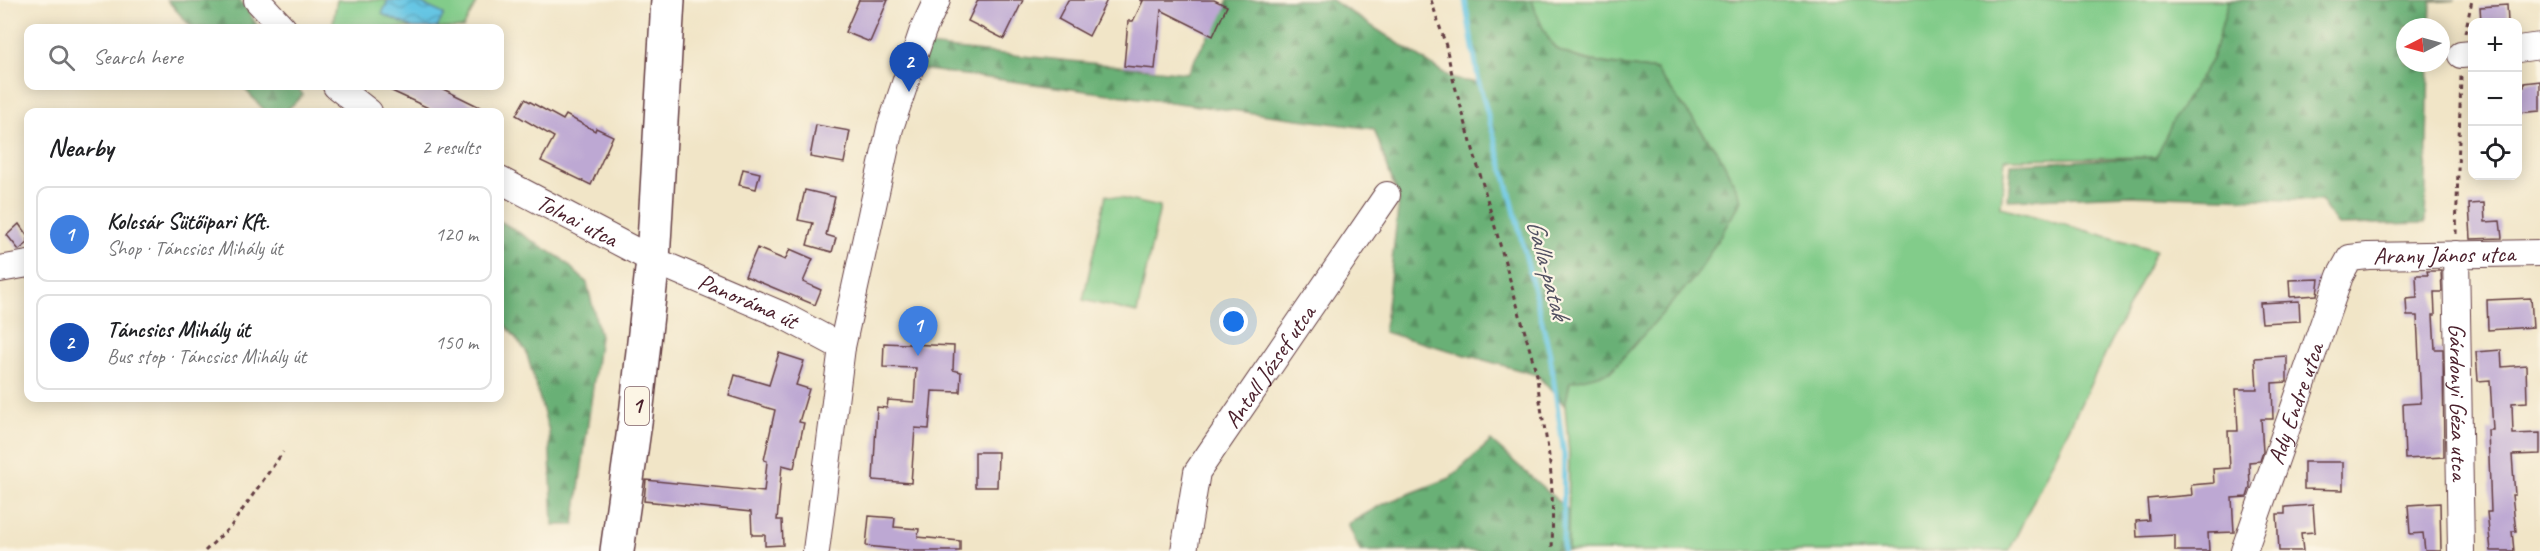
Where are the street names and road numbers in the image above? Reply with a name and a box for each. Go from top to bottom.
street label: Tolnai utca [532,187,624,254]
street label: Arany János utca [2373,238,2517,271]
street label: Panoráma út [694,266,805,337]
street label: Antall József utca [1217,298,1323,434]
street label: Gárdonyi Géza utca [2442,323,2475,483]
street label: Ady Endre utca [2260,337,2331,468]
road number: 1 [625,387,649,425]

